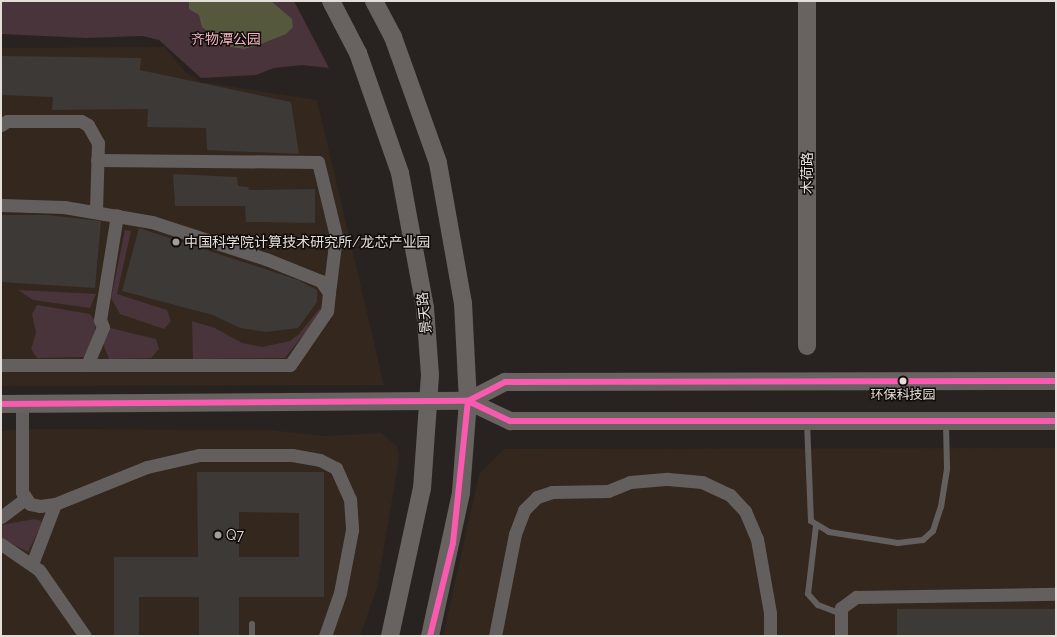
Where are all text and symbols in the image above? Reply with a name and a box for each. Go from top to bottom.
park label: 齐物潭公园 [191,31,261,47]
street label: 木荷路 [799,152,815,194]
place label: 中国科学院计算技术研究所/龙芯产业园 [184,234,430,250]
marker: 中国科学院计算技术研究所/龙芯产业园 [171,237,181,247]
street label: 景天路 [413,291,435,335]
marker: 环保科技园 [898,376,908,386]
place label: 环保科技园 [871,387,935,403]
place label: Q7 [226,527,244,543]
marker: Q7 [213,530,223,540]

